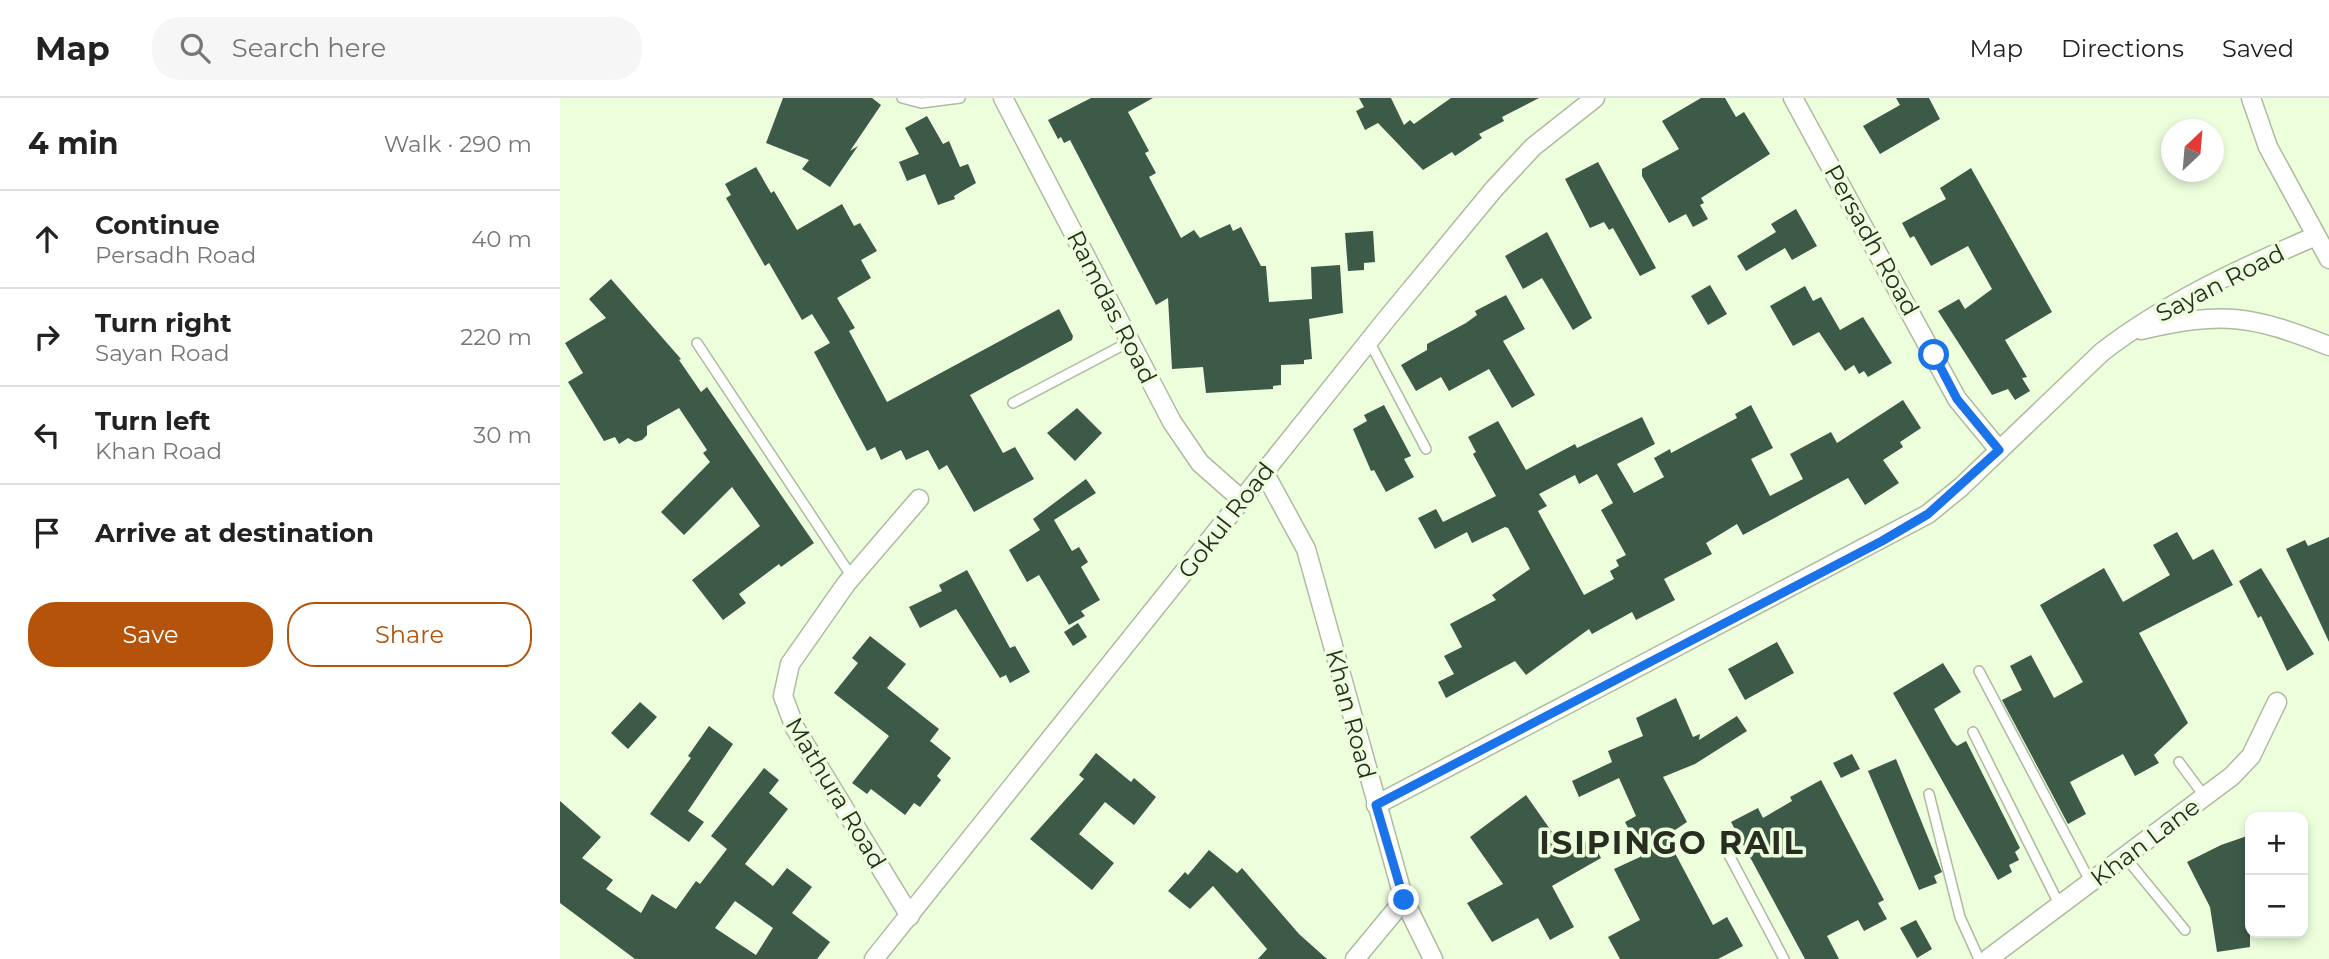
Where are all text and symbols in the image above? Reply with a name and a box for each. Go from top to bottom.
search box [152,17,642,80]
text: Map [35,28,110,68]
icon: search [176,29,214,67]
text: Search here [232,32,386,64]
text: Map [1970,34,2023,63]
text: Directions [2061,34,2184,63]
text: Saved [2222,34,2294,63]
north arrow [2161,119,2224,182]
text: 4 min [28,125,118,162]
text: Walk · 290 m [384,130,532,158]
street label: Persadh Road [1818,159,1926,321]
text: Continue [95,209,220,241]
icon: ahead [28,220,66,258]
text: 40 m [471,225,532,253]
street label: Ramdas Road [1061,226,1163,388]
street label: Sayan Road [2151,238,2289,328]
text: Persadh Road [95,241,256,269]
text: Turn right [95,307,231,339]
icon: right [28,318,66,356]
text: 220 m [460,323,532,351]
text: Sayan Road [95,339,230,367]
route start [1918,339,1949,370]
text: Turn left [95,405,211,437]
icon: left [28,416,66,454]
text: 30 m [473,421,532,449]
text: Khan Road [95,437,222,465]
street label: Gokul Road [1172,456,1280,584]
icon: arrive [28,514,66,552]
text: Arrive at destination [95,517,374,549]
button: Save [28,602,273,667]
button: Share [287,602,532,667]
street label: Khan Road [1320,646,1382,782]
street label: Mathura Road [780,712,892,874]
street label: Khan Lane [2085,792,2205,892]
map controls [2245,812,2308,938]
button: + [2245,812,2308,875]
district label: ISIPINGO RAIL [1539,823,1805,862]
button: − [2245,875,2308,938]
route end [1388,884,1419,915]

